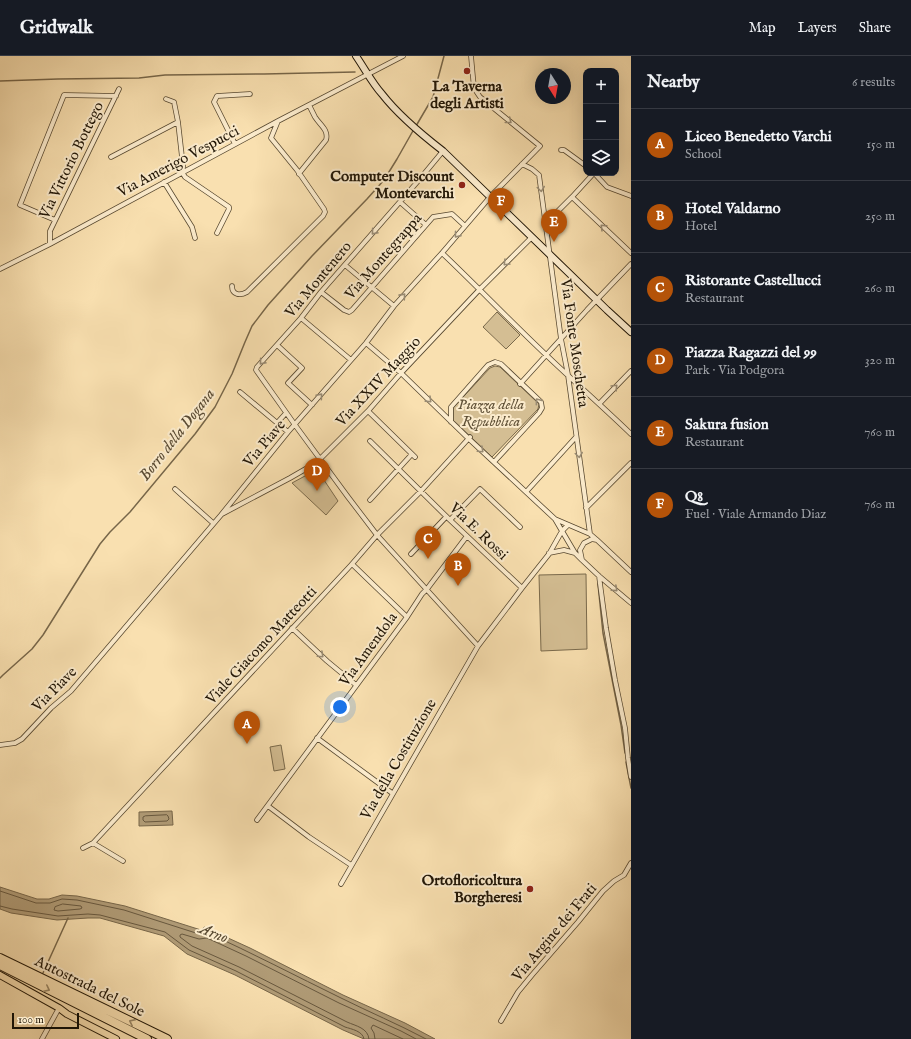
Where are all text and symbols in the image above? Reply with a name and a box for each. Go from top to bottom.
text: Gridwalk [20,16,93,40]
text: Map [749,19,776,37]
text: Layers [798,19,837,37]
text: Share [859,19,891,37]
marker: La Taverna degli Artisti [462,66,472,76]
north arrow [535,68,571,104]
map controls [583,68,619,176]
button: + [583,68,619,104]
text: Nearby [647,72,700,93]
text: 6 results [852,74,895,91]
place label: La Taverna degli Artisti [430,77,504,113]
street label: Via Vittorio Bottego [34,99,108,223]
button: − [583,104,619,140]
one-way arrow [505,116,512,123]
street label: Via Amerigo Vespucci [113,121,242,202]
text: Liceo Benedetto Varchi [685,127,832,146]
text: A [656,136,664,153]
text: 150 m [866,136,895,153]
button: layers [583,140,619,176]
text: School [685,146,722,163]
place label: Computer Discount Montevarchi [330,167,455,203]
marker: Computer Discount Montevarchi [457,180,467,190]
one-way arrow [536,186,545,192]
pin: F [488,188,514,221]
text: Hotel Valdarno [685,199,781,218]
text: B [656,208,664,225]
text: 250 m [865,208,895,225]
street label: Via Montegrappa [340,209,426,304]
pin: E [541,209,567,242]
text: Hotel [685,218,717,235]
one-way arrow [600,224,608,231]
one-way arrow [372,227,379,234]
one-way arrow [454,231,461,238]
street label: Via Montenero [280,237,356,322]
one-way arrow [503,258,511,266]
text: Ristorante Castellucci [685,271,821,290]
street label: Via Fonte Moschetta [556,277,593,409]
text: C [655,280,665,297]
text: 260 m [864,280,895,297]
text: Restaurant [685,290,744,307]
one-way arrow [399,293,406,301]
street label: Via XXIV Maggio [331,332,425,431]
text: Piazza Ragazzi del 99 [685,343,817,362]
text: D [655,352,665,369]
text: 320 m [865,352,895,369]
one-way arrow [259,357,266,365]
text: Park · Via Podgora [685,362,784,379]
one-way arrow [610,384,618,392]
water label: Borro della Dogana [135,385,220,485]
one-way arrow [316,393,323,401]
one-way arrow [424,395,432,403]
park label: Piazza della Repubblica [458,395,525,431]
one-way arrow [536,399,543,406]
text: Sakura fusion [685,415,769,434]
street label: Via Piave [238,416,290,472]
text: E [655,424,665,441]
text: 760 m [864,424,895,441]
text: Restaurant [685,434,744,451]
one-way arrow [476,445,484,453]
one-way arrow [574,452,583,458]
pin: D [304,458,330,491]
text: Q8 [685,487,703,506]
text: F [656,496,664,513]
text: 760 m [864,496,895,513]
street label: Via E. Rossi [445,498,512,564]
text: Fuel · Viale Armando Diaz [685,506,826,523]
pin: C [415,526,441,559]
pin: B [445,553,471,586]
street label: Viale Giacomo Matteotti [201,582,321,709]
one-way arrow [610,585,618,592]
street label: Via Amendola [335,608,402,691]
one-way arrow [316,650,324,658]
street label: Via Piave [27,663,81,717]
street label: Via della Costituzione [356,695,441,824]
your location [330,697,350,717]
pin: A [234,711,260,744]
place label: Ortofloricoltura Borgheresi [422,871,523,907]
street label: Via Argine dei Frati [507,879,601,986]
marker: Ortofloricoltura Borgheresi [525,884,535,894]
water label: Arno [194,918,231,949]
street label: Autostrada del Sole [31,951,148,1021]
one-way arrow [43,984,51,992]
scale bar [12,1011,79,1030]
text: 100 m [18,1013,44,1027]
one-way arrow [128,1019,136,1027]

